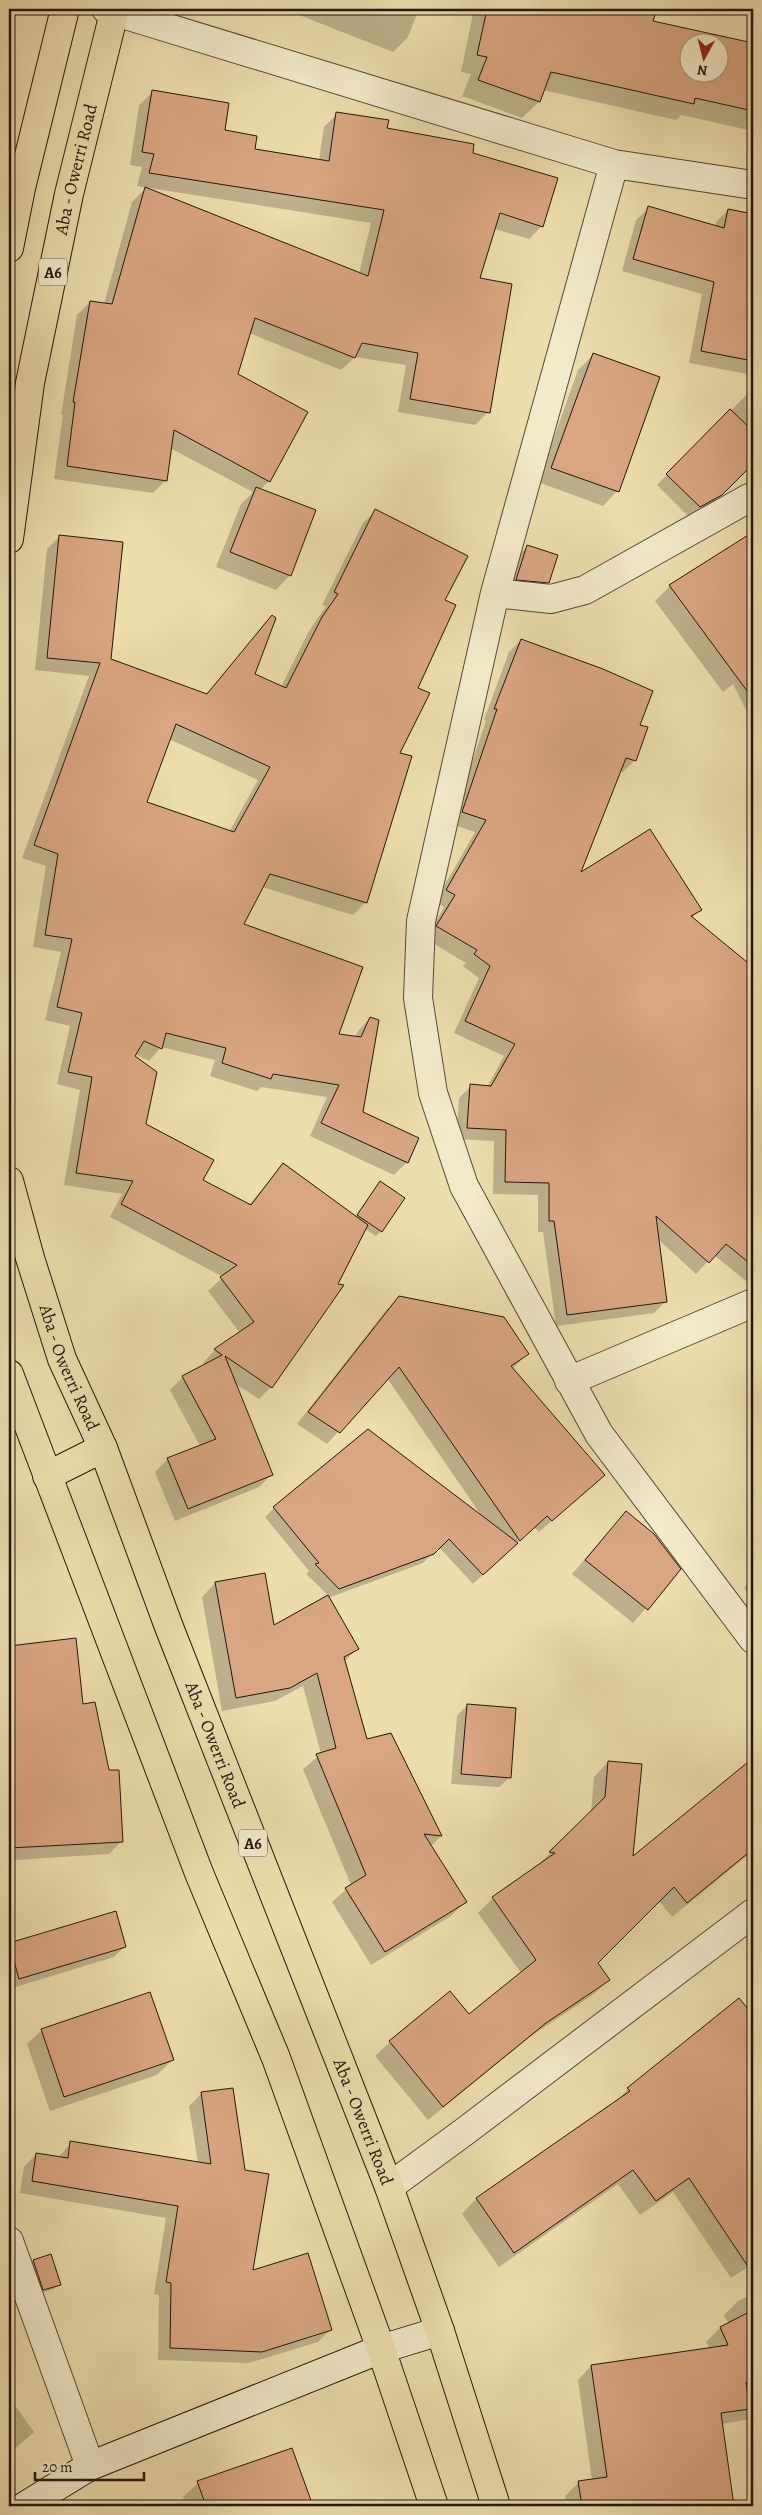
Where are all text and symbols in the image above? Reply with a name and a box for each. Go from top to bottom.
north arrow [680,32,730,82]
text: N [696,60,709,80]
street label: Aba - Owerri Road [49,101,103,238]
road number: A6 [39,258,67,286]
street label: Aba - Owerri Road [33,1300,105,1435]
street label: Aba - Owerri Road [179,1677,251,1812]
road number: A6 [239,1830,267,1856]
street label: Aba - Owerri Road [327,2054,399,2189]
scale bar [35,2450,144,2482]
text: 20 m [42,2457,73,2477]

